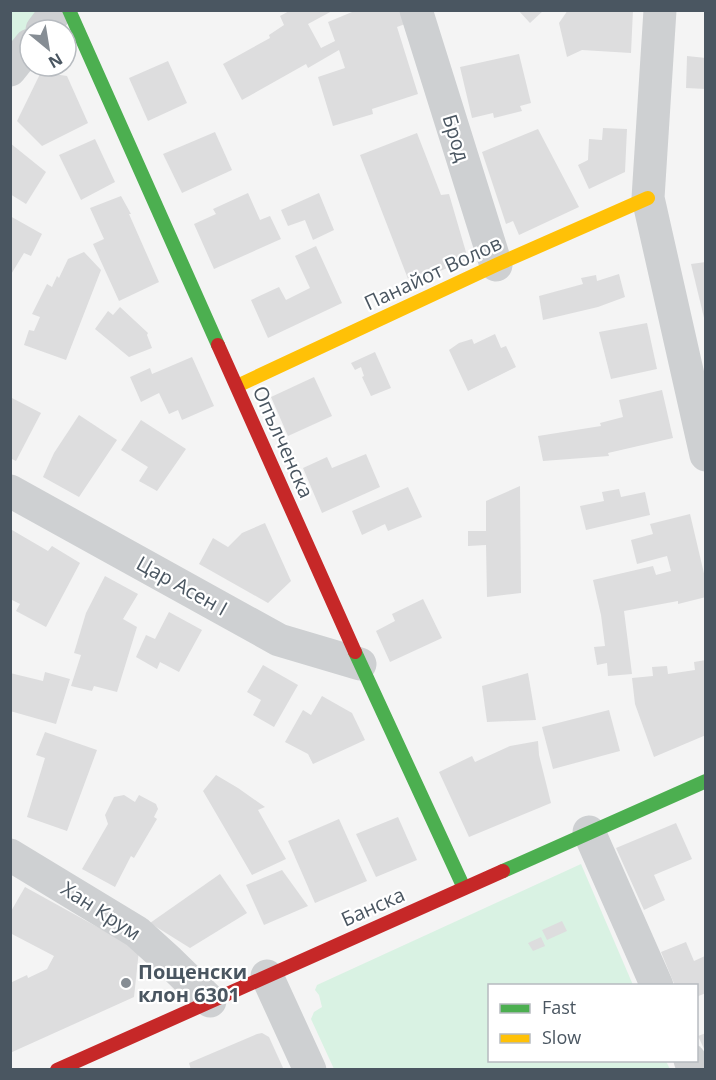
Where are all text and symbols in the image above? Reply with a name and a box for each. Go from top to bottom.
north arrow [18,18,78,78]
text: N [44,48,67,74]
street label: Брод [437,111,477,165]
street label: Панайот Волов [360,229,506,316]
street label: Опълченска [247,381,320,502]
street label: Цар Асен I [132,549,233,622]
street label: Хан Крум [56,875,146,946]
street label: Банска [337,881,409,933]
place label: Пощенски клон 6301 [138,958,247,1008]
marker: Пощенски клон 6301 [119,976,133,990]
legend [488,984,698,1062]
text: Fast [542,995,576,1019]
text: Slow [542,1025,581,1049]

